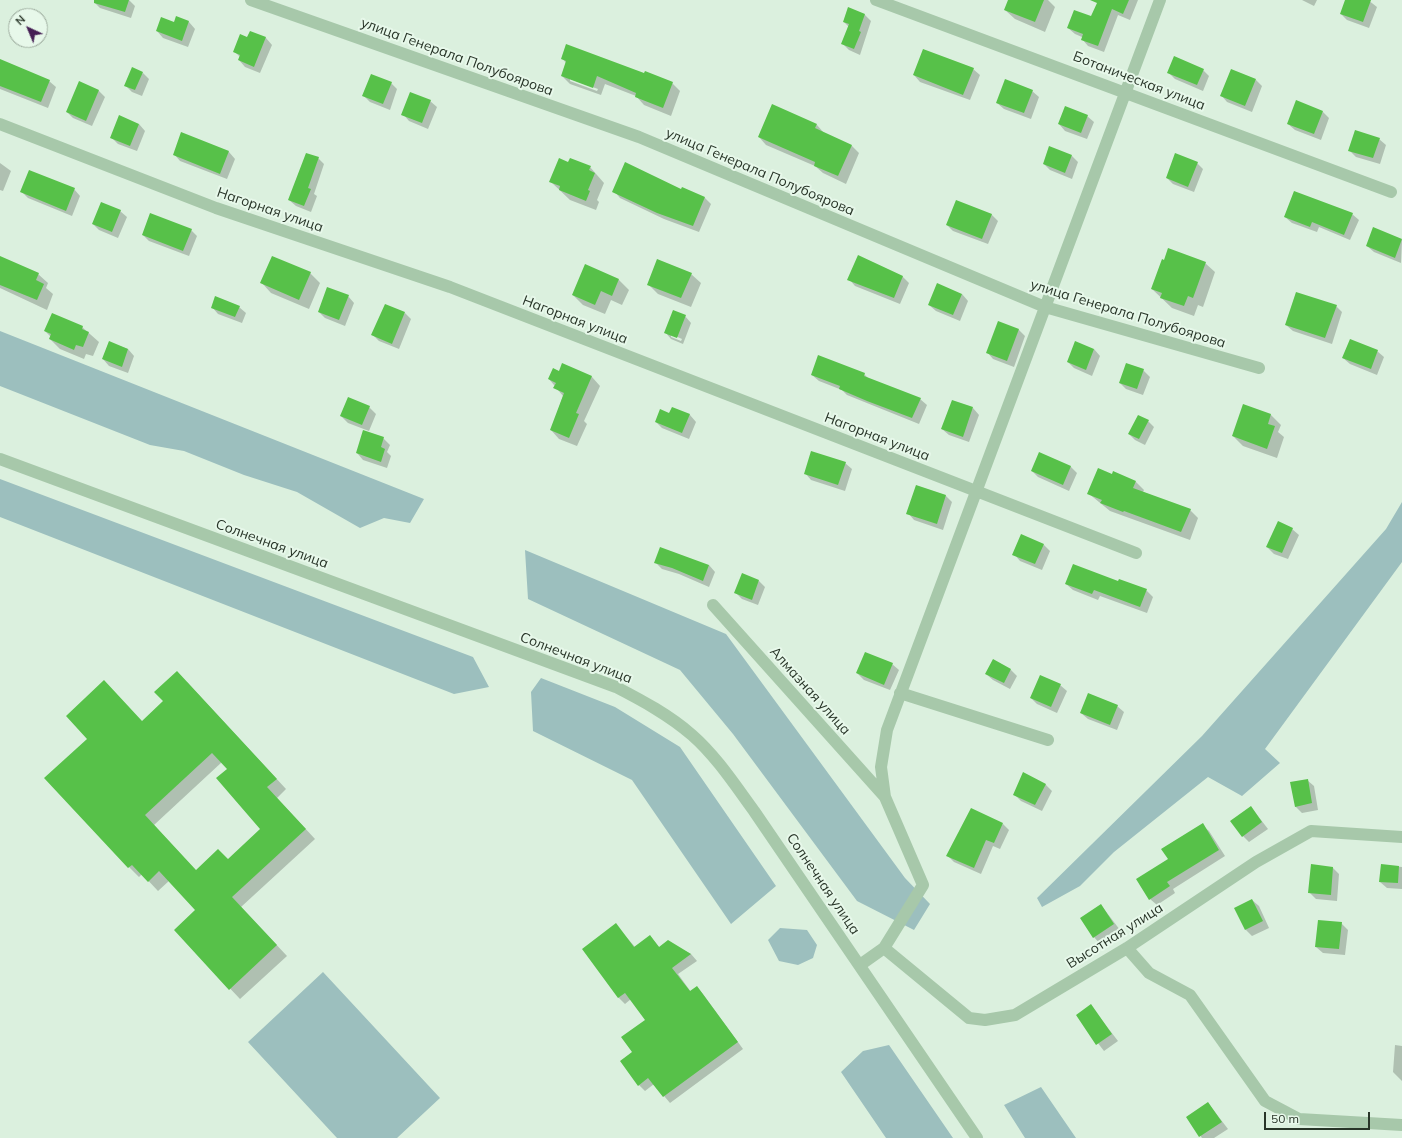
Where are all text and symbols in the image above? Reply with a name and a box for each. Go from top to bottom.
north arrow [8,8,48,48]
text: N [13,12,28,28]
street label: улица Генерала Полубоярова [359,14,555,100]
street label: Ботаническая улица [1071,48,1207,114]
street label: улица Генерала Полубоярова [663,125,857,219]
street label: Нагорная улица [215,184,325,236]
street label: улица Генерала Полубоярова [1028,276,1228,352]
street label: Нагорная улица [520,292,630,348]
street label: Нагорная улица [822,409,932,465]
street label: Солнечная улица [213,516,331,572]
street label: Солнечная улица [518,629,634,687]
street label: Алмазная улица [766,644,854,738]
street label: Солнечная улица [783,830,863,938]
street label: Высотная улица [1064,900,1166,972]
scale bar [1266,1104,1372,1130]
text: 50 m [1271,1111,1299,1126]

